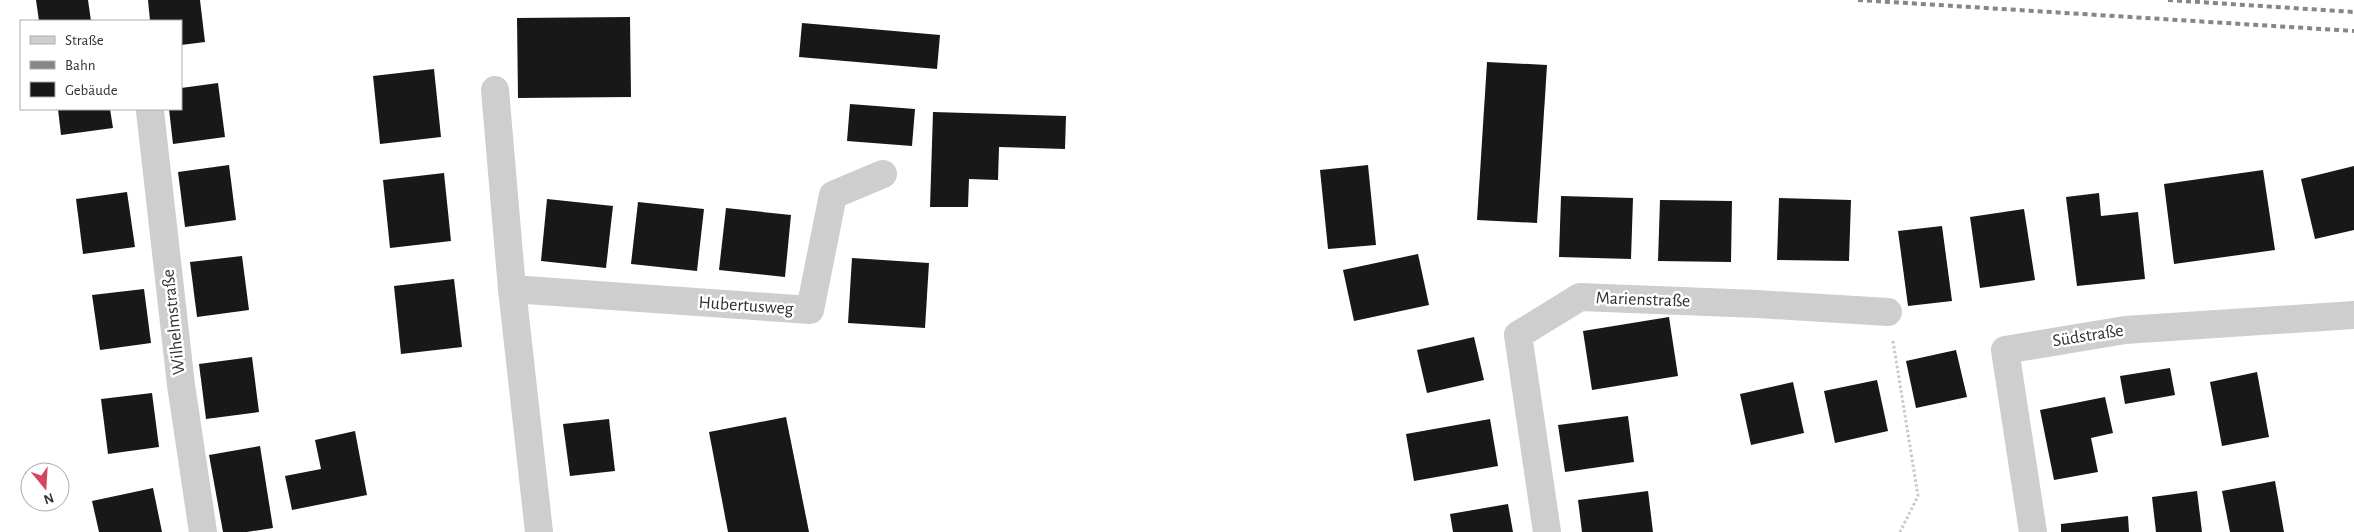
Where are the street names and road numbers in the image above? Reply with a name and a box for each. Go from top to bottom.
street label: Wilhelmstraße [160,268,188,376]
street label: Marienstraße [1595,289,1691,311]
street label: Hubertusweg [698,294,794,318]
street label: Südstraße [2051,322,2125,350]

